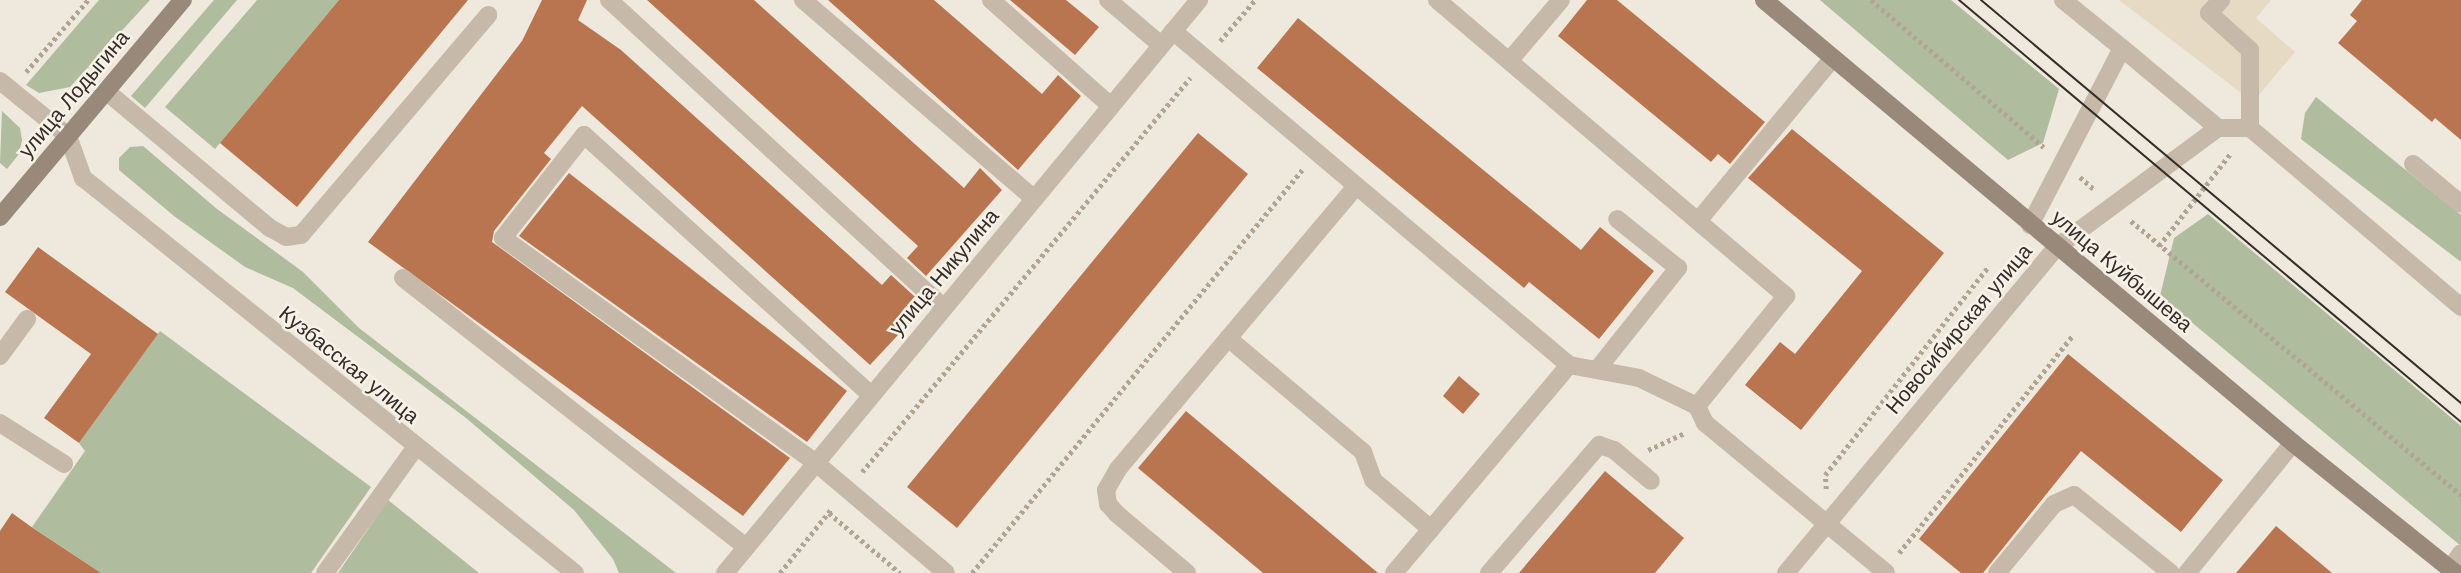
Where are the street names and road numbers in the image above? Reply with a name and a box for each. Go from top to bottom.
street label: улица Лодыгина [13,25,135,163]
street label: улица Никулина [884,204,1004,340]
street label: улица Куйбышева [2046,205,2198,337]
street label: Новосибирская улица [1881,239,2037,419]
street label: Кузбасская улица [274,301,424,429]

